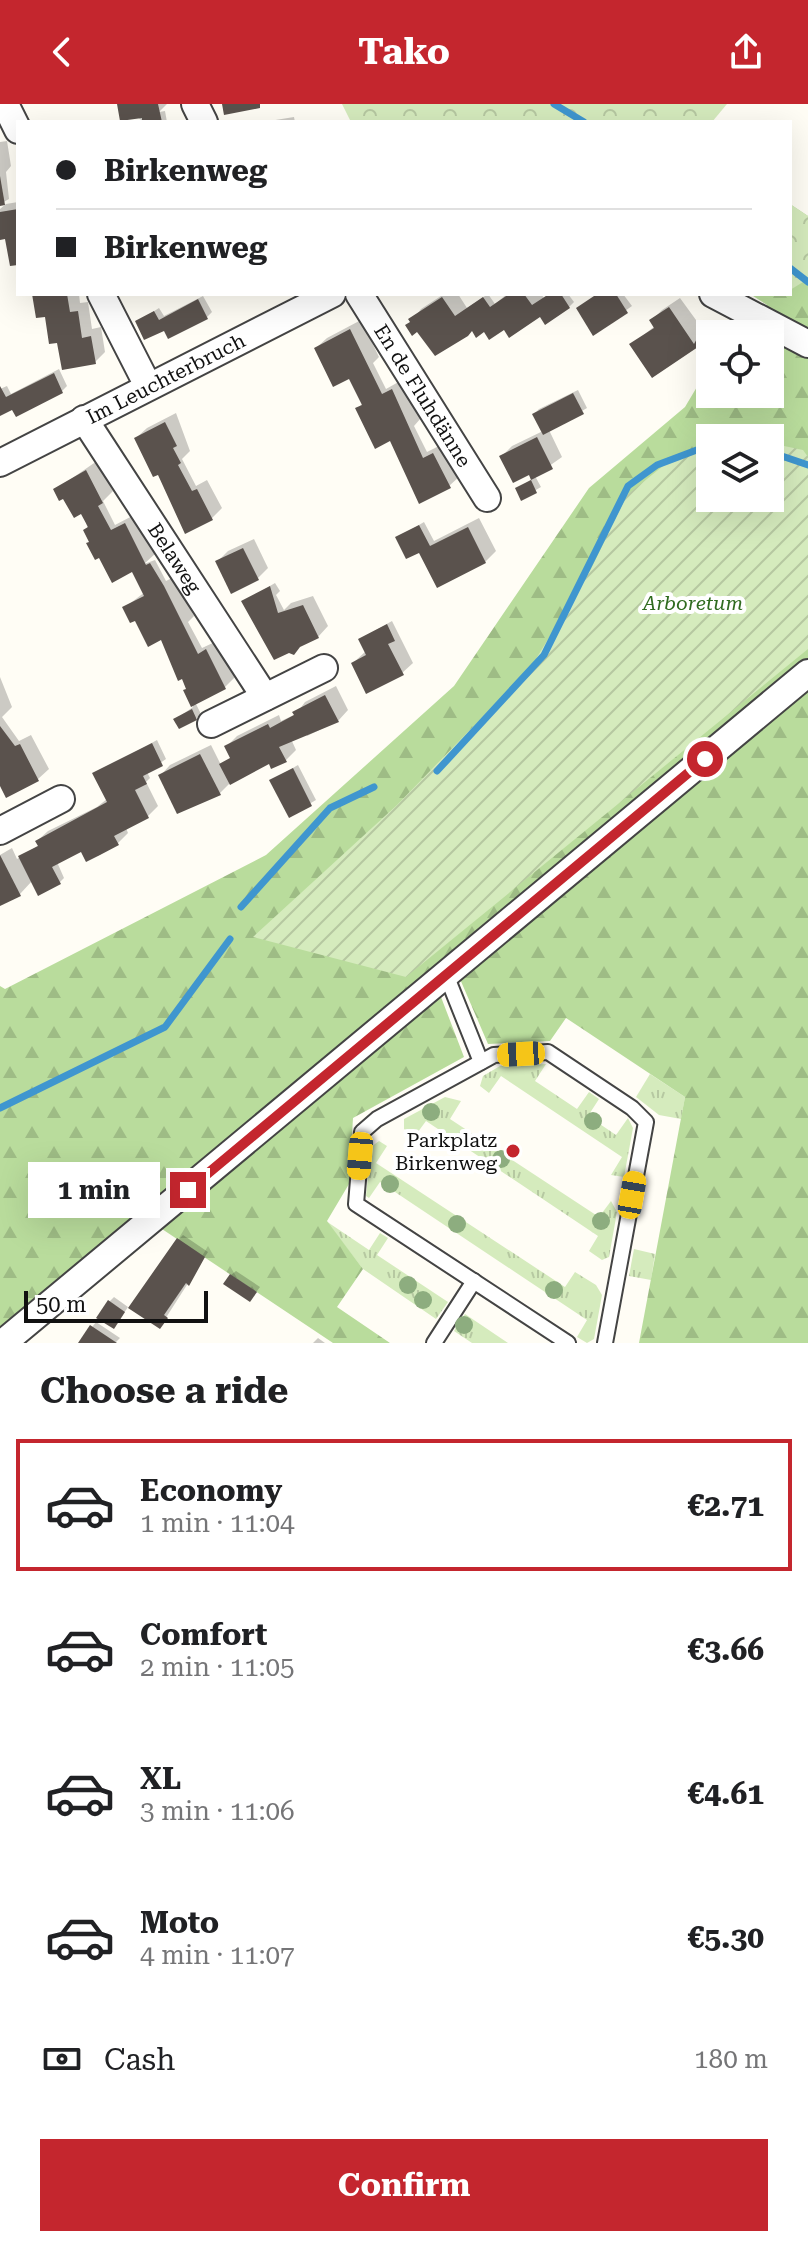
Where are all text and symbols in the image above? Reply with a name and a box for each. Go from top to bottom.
icon: back [40,30,84,74]
icon: share [724,30,768,74]
text: Tako [358,31,450,73]
text: Birkenweg [104,153,267,188]
text: Birkenweg [104,230,267,265]
street label: En de Fluhdänne [369,320,476,471]
map controls [696,320,784,512]
button: locate [696,320,784,408]
street label: Im Leuchterbruch [82,328,249,429]
button: layers [696,424,784,512]
street label: Belaweg [143,518,207,598]
park label: Arboretum [642,591,743,615]
route start [687,741,723,777]
car [496,1041,546,1067]
place label: Parkplatz Birkenweg [395,1128,498,1175]
car [346,1131,374,1181]
marker: Parkplatz Birkenweg [504,1142,522,1160]
callout: 1 min [28,1162,160,1218]
car [616,1169,648,1221]
route end [170,1172,206,1208]
text: 1 min [58,1175,130,1205]
scale bar [24,1287,208,1323]
text: 50 m [36,1292,86,1317]
text: Choose a ride [40,1370,288,1412]
icon: car [44,1469,116,1541]
text: Economy [140,1473,282,1508]
text: €2.71 [687,1488,764,1523]
text: 1 min · 11:04 [140,1508,295,1538]
icon: car [44,1613,116,1685]
text: Comfort [140,1617,267,1652]
text: €3.66 [687,1632,764,1667]
text: 2 min · 11:05 [140,1652,295,1682]
icon: car [44,1757,116,1829]
text: XL [140,1761,181,1796]
text: €4.61 [687,1776,764,1811]
text: 3 min · 11:06 [140,1796,295,1826]
icon: car [44,1901,116,1973]
text: Moto [140,1905,219,1940]
text: €5.30 [687,1920,764,1955]
text: 4 min · 11:07 [140,1940,295,1970]
icon: cash [40,2037,84,2081]
text: Cash [104,2042,175,2077]
text: 180 m [694,2044,768,2074]
button: Confirm [40,2139,768,2231]

